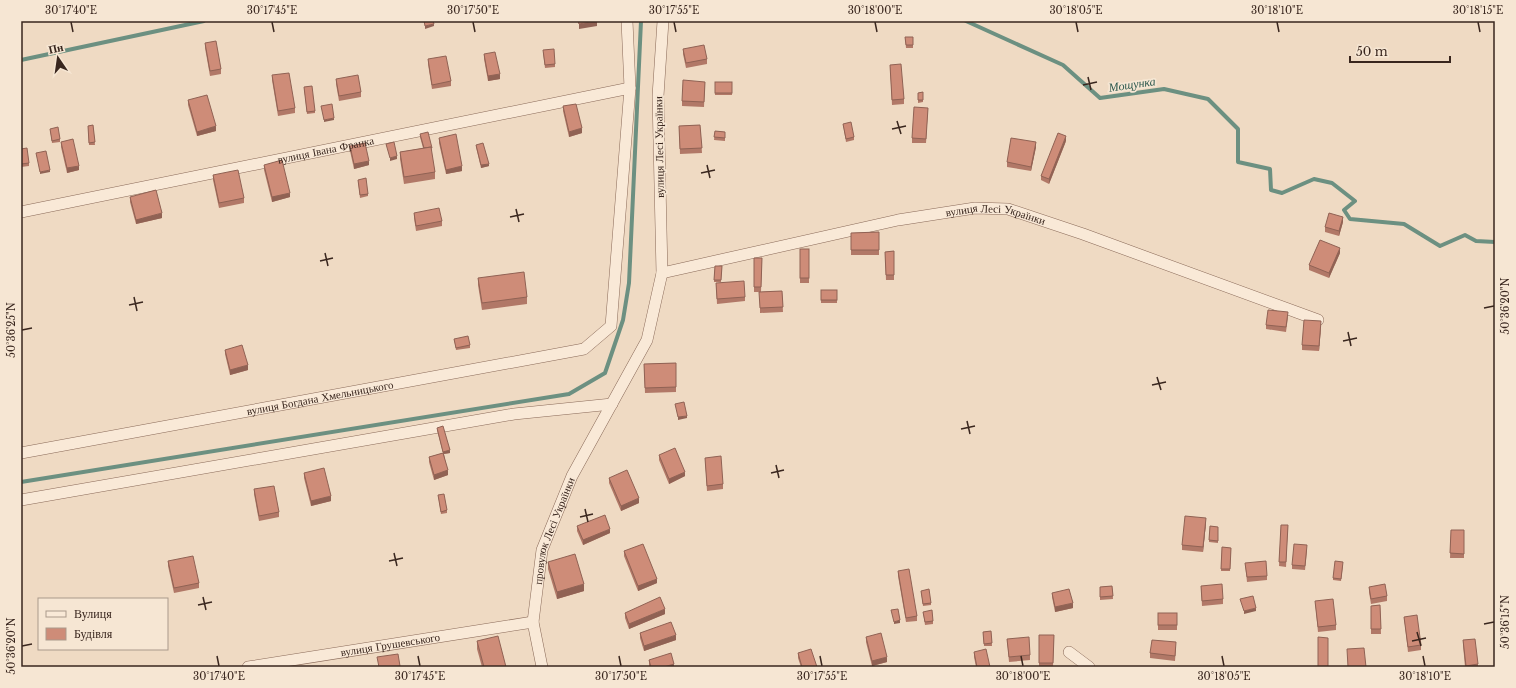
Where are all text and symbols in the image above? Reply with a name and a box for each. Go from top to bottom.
text: 30°17'40"E [45,4,97,17]
text: 30°17'45"E [247,4,297,17]
text: 30°17'50"E [447,4,499,17]
text: 30°17'55"E [649,4,699,17]
text: 30°18'00"E [848,4,902,17]
text: 30°18'05"E [1049,4,1103,17]
text: 30°18'10"E [1251,4,1303,17]
text: 30°18'15"E [1453,4,1503,17]
north arrow [38,38,78,78]
scale bar [1350,38,1450,64]
text: Пн [47,40,65,57]
text: 50 m [1356,44,1388,59]
water label: Мощунка [1107,73,1156,95]
street label: вулиця Лесі Українки [651,96,667,198]
street label: вулиця Івана Франка [276,133,375,167]
street label: вулиця Лесі Українки [945,201,1047,228]
text: 50°36'20"N [1499,277,1512,335]
text: 50°36'25"N [5,302,18,358]
street label: вулиця Богдана Хмельницького [246,377,395,418]
street label: провулок Лесі Українки [531,475,578,585]
text: 50°36'15"N [1499,595,1512,649]
legend [38,598,168,650]
text: Вулиця [74,606,112,621]
text: 50°36'20"N [5,617,18,675]
text: Будівля [74,626,113,641]
street label: вулиця Грушевського [340,630,441,659]
text: 30°17'40"E [193,670,245,683]
text: 30°17'45"E [395,670,445,683]
text: 30°17'50"E [595,670,647,683]
text: 30°17'55"E [797,670,847,683]
text: 30°18'00"E [996,670,1050,683]
text: 30°18'05"E [1197,670,1251,683]
text: 30°18'10"E [1399,670,1451,683]

